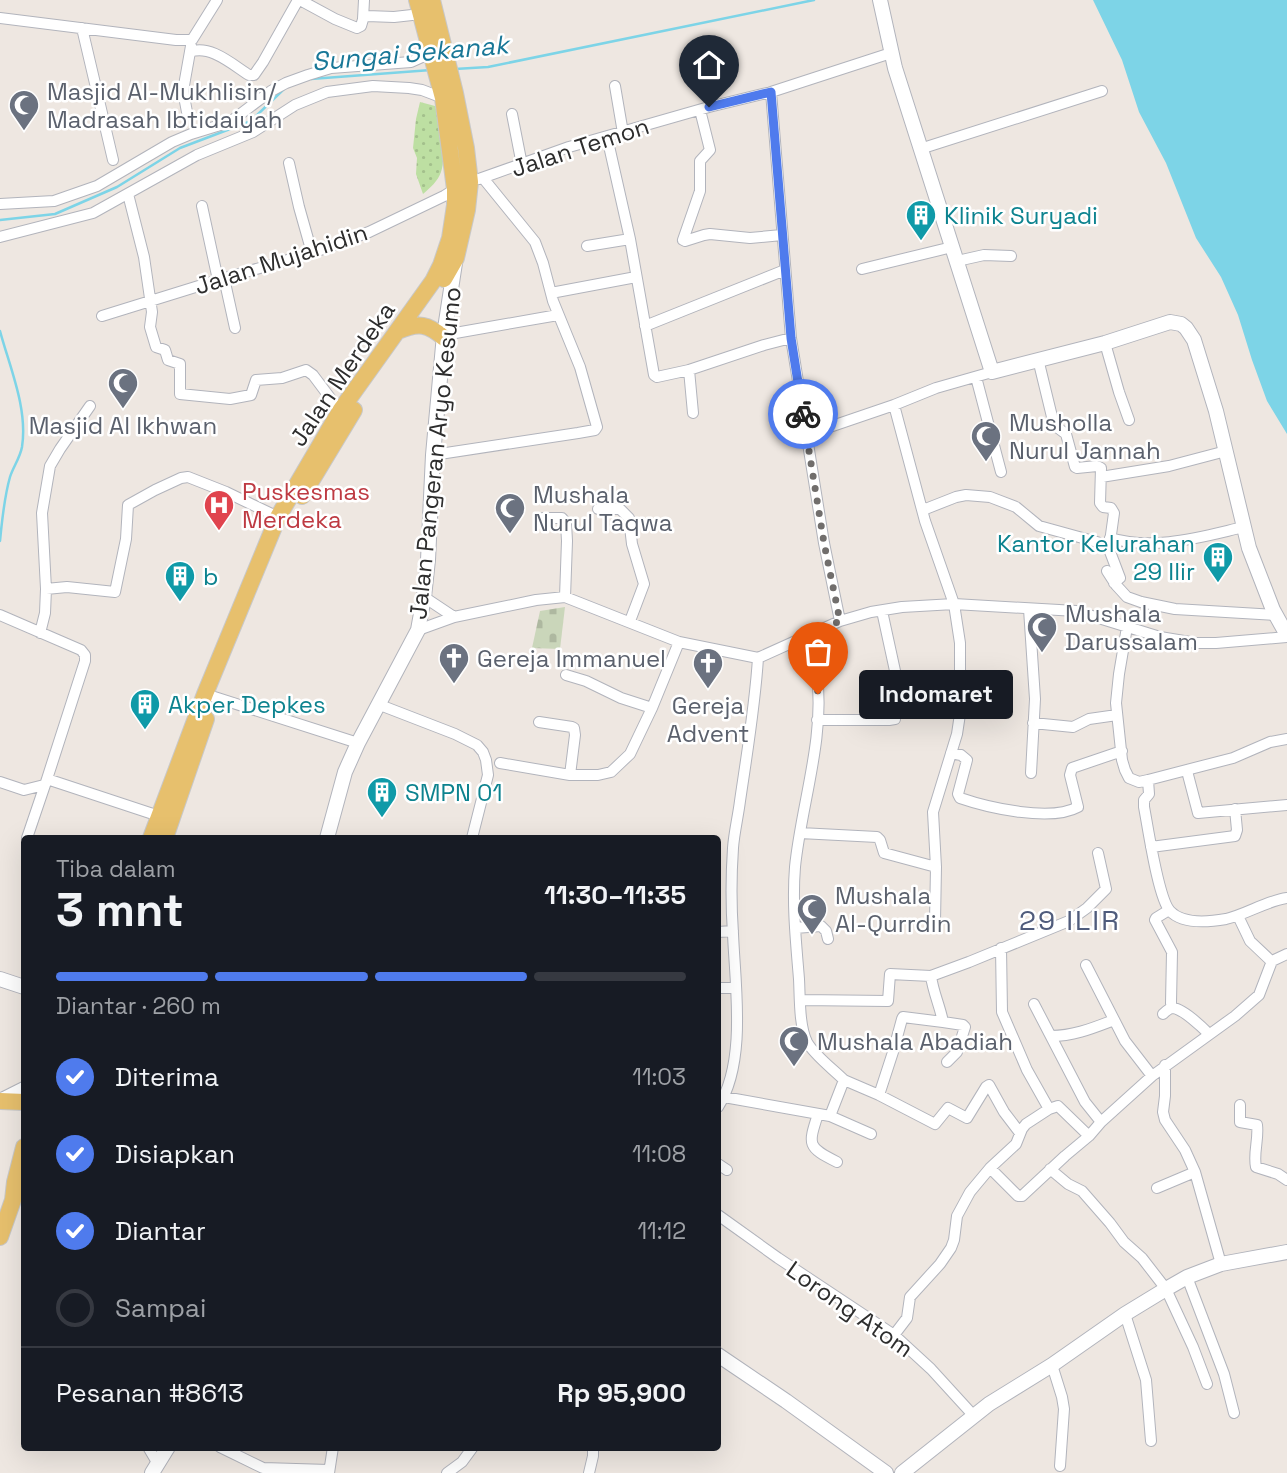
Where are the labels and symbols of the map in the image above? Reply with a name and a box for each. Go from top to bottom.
water label: Sungai Sekanak [310,27,513,79]
pin [679,35,739,107]
place label: Masjid Al-Mukhlisin/ Madrasah Ibtidaiyah [47,76,282,135]
mosque icon: Masjid Al-Mukhlisin/ Madrasah Ibtidaiyah [7,88,41,132]
street label: Jalan Temon [507,110,653,184]
building icon: Klinik Suryadi [904,198,938,242]
place label: Klinik Suryadi [944,200,1098,231]
street label: Jalan Mujahidin [191,216,371,302]
street label: Jalan Pangeran Aryo Kesumo [402,285,468,621]
street label: Jalan Merdeka [282,296,402,452]
mosque icon: Masjid Al Ikhwan [106,366,140,410]
courier [768,379,838,449]
place label: Musholla Nurul Jannah [1009,407,1161,466]
place label: Masjid Al Ikhwan [29,410,217,441]
mosque icon: Musholla Nurul Jannah [969,419,1003,463]
place label: Puskesmas Merdeka [242,476,370,535]
place label: Mushala Nurul Taqwa [533,479,673,538]
hospital icon: Puskesmas Merdeka [202,488,236,532]
mosque icon: Mushala Nurul Taqwa [493,491,527,535]
place label: Kantor Kelurahan 29 Ilir [997,528,1195,587]
building icon: Kantor Kelurahan 29 Ilir [1201,540,1235,584]
building icon: b [163,559,197,603]
place label: b [203,561,218,592]
place label: Mushala Darussalam [1065,598,1198,657]
mosque icon: Mushala Darussalam [1025,610,1059,654]
pin [788,622,848,694]
church icon: Gereja Immanuel [437,641,471,685]
place label: Gereja Immanuel [477,643,666,674]
church icon: Gereja Advent [691,646,725,690]
callout: Indomaret [860,670,1014,718]
building icon: Akper Depkes [128,687,162,731]
place label: Akper Depkes [168,689,326,720]
place label: Gereja Advent [667,690,749,749]
building icon: SMPN 01 [365,775,399,819]
place label: SMPN 01 [405,777,502,808]
place label: Mushala Al-Qurrdin [835,880,951,939]
mosque icon: Mushala Al-Qurrdin [795,892,829,936]
district label: 29 ILIR [1019,902,1121,938]
mosque icon: Mushala Abadiah [777,1024,811,1068]
place label: Mushala Abadiah [817,1026,1013,1057]
street label: Lorong Atom [780,1254,920,1364]

